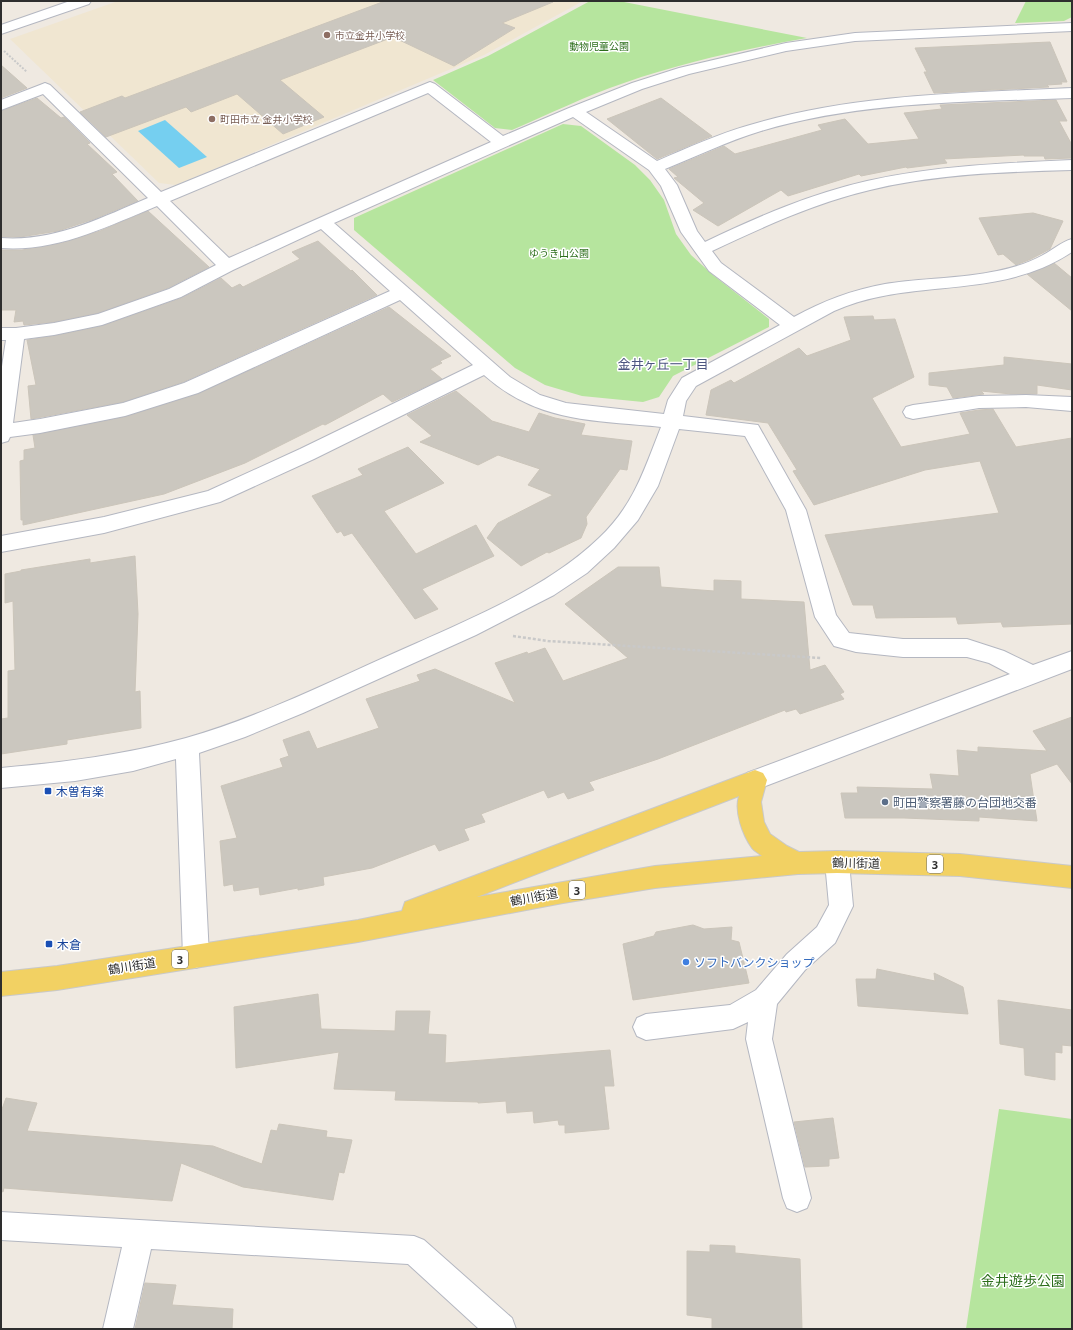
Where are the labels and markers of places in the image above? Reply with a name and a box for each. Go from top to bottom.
place label: 市立金井小学校 [335,28,405,42]
marker: 市立金井小学校 [322,30,332,40]
place label: 町田市立 金井小学校 [220,112,313,126]
marker: 町田市立 金井小学校 [207,114,217,124]
place label: 木曽有楽 [56,783,104,800]
marker: 木曽有楽 [43,786,53,796]
place label: 町田警察署藤の台団地交番 [893,794,1037,811]
marker: 町田警察署藤の台団地交番 [880,797,890,807]
place label: 木倉 [57,936,81,953]
marker: 木倉 [44,939,54,949]
place label: ソフトバンクショップ [694,954,815,971]
marker: ソフトバンクショップ [681,957,691,967]

